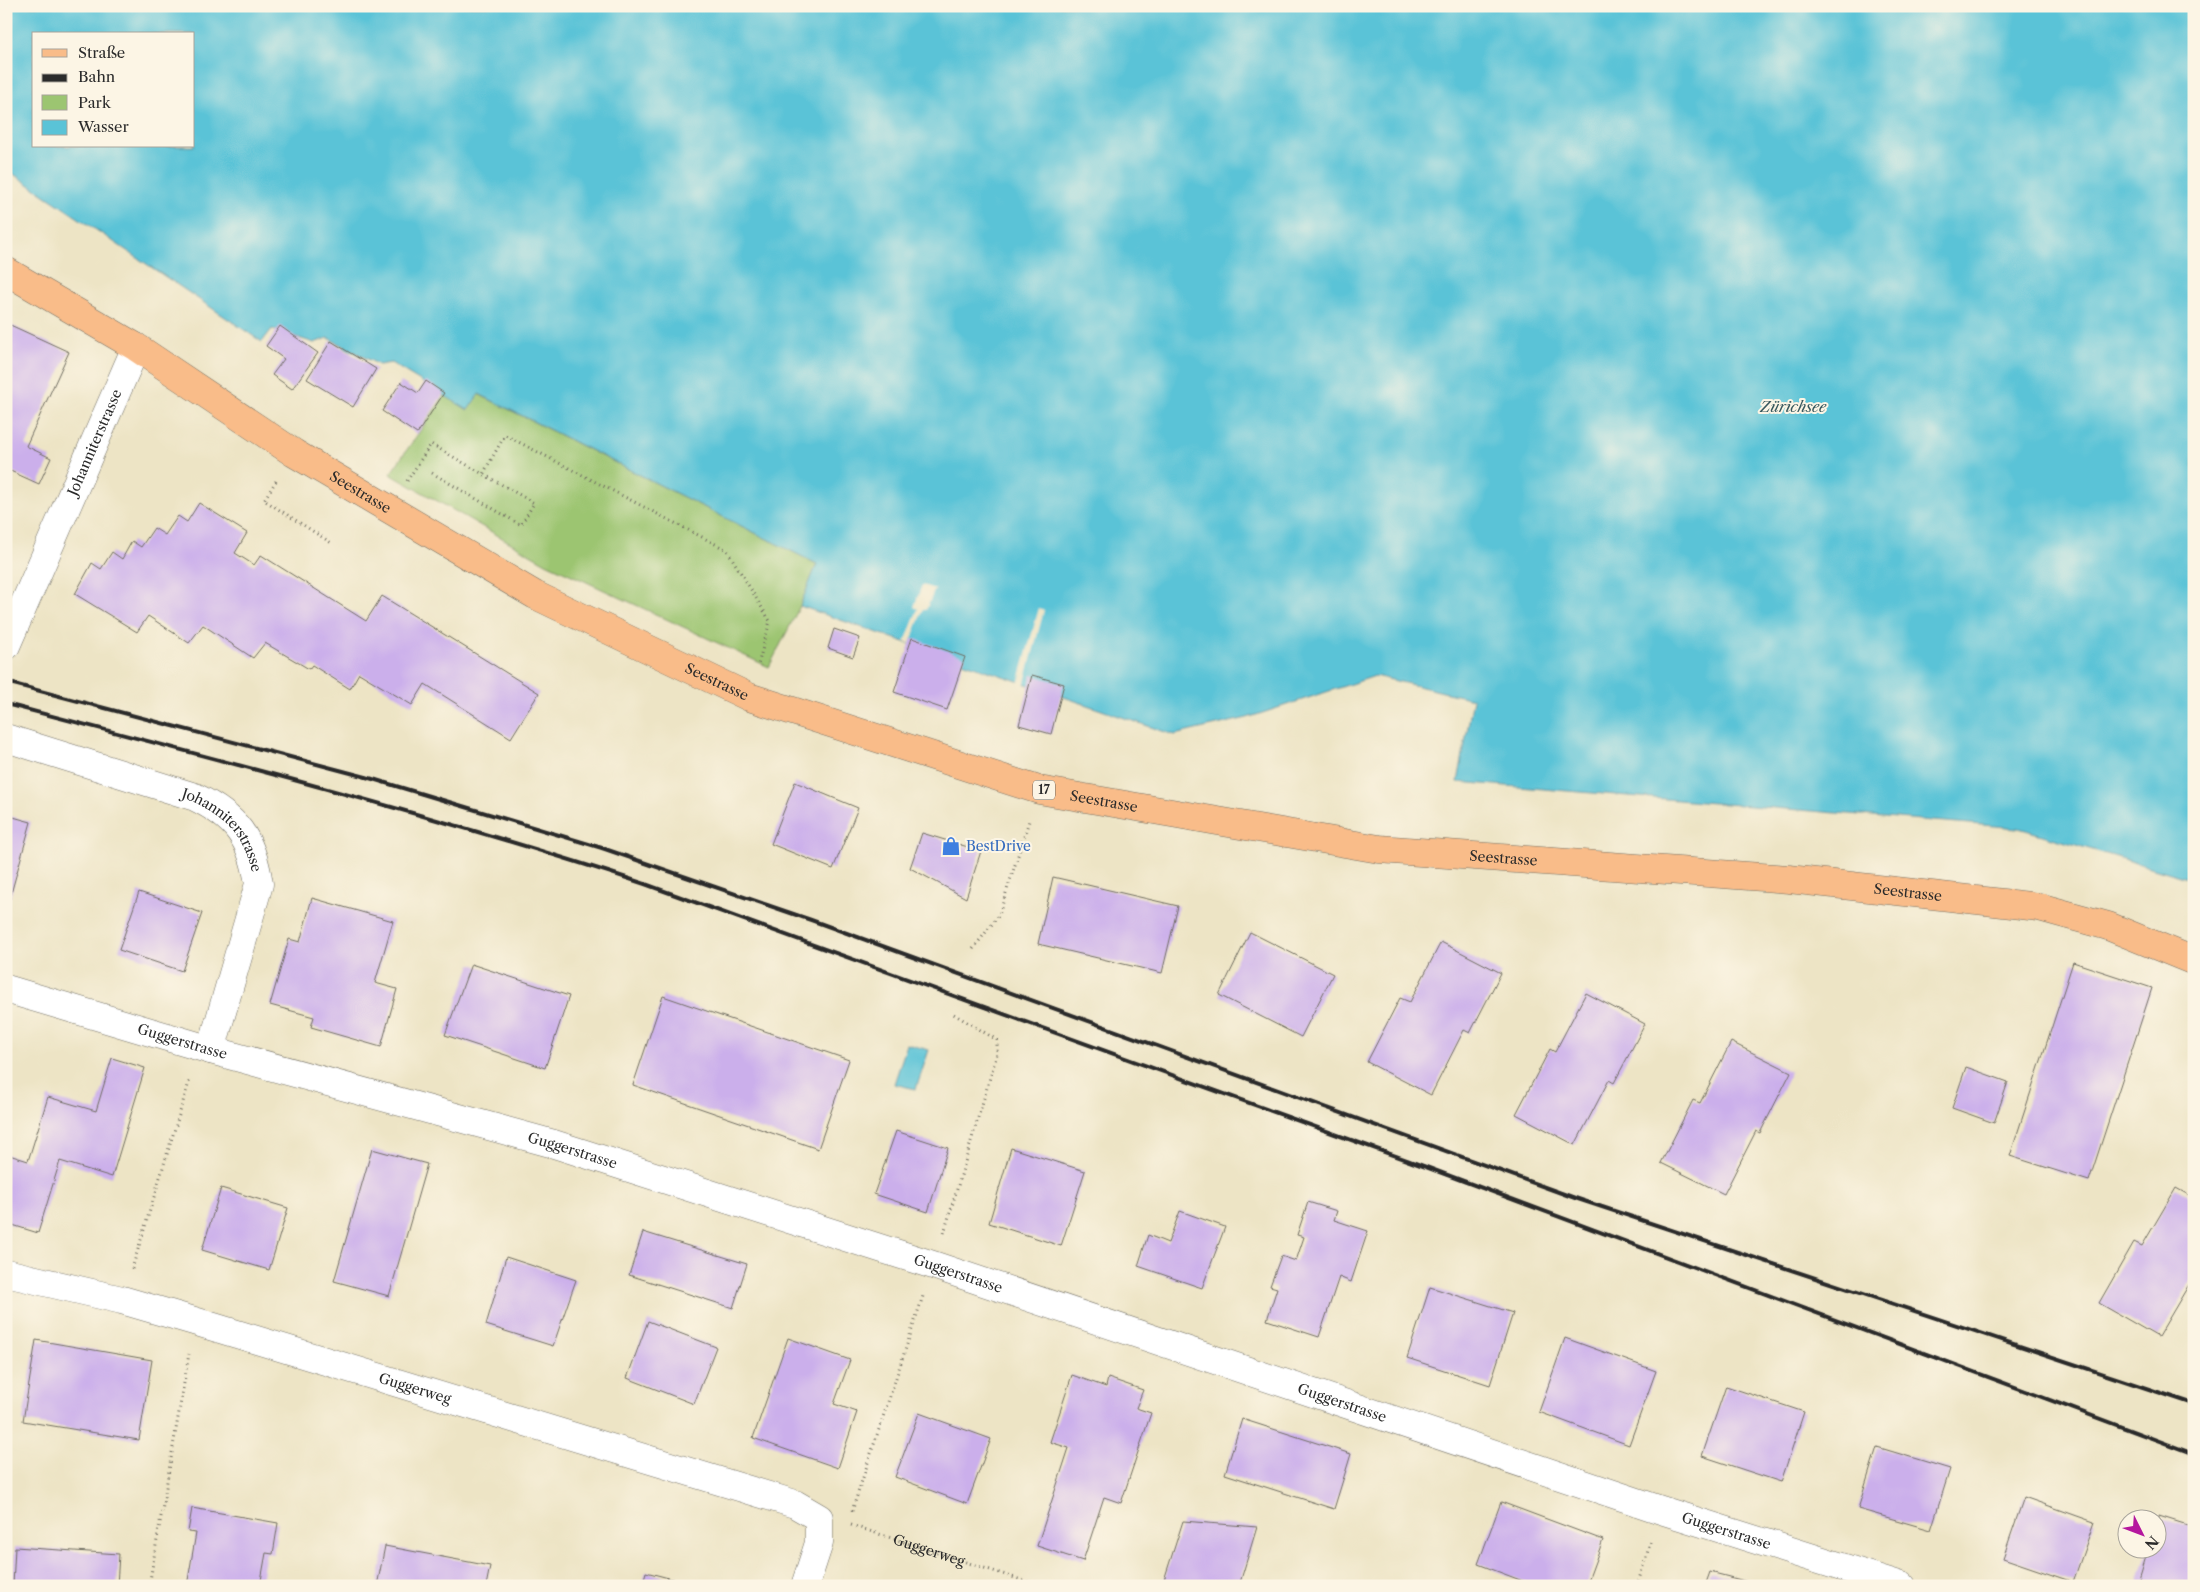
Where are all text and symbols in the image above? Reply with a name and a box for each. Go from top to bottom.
legend [32,32,195,148]
text: Straße [78,43,125,62]
text: Bahn [78,67,116,86]
text: Park [78,93,112,112]
text: Wasser [77,117,129,136]
street label: Johanniterstrasse [63,386,126,500]
water label: Zürichsee [1759,397,1827,416]
street label: Seestrasse [326,467,395,517]
street label: Seestrasse [682,659,752,705]
road number: 17 [1033,780,1055,800]
street label: Johanniterstrasse [178,784,266,874]
street label: Seestrasse [1069,787,1139,816]
shop icon: BestDrive [940,835,962,857]
place label: BestDrive [966,837,1031,855]
street label: Seestrasse [1469,847,1538,870]
street label: Seestrasse [1873,880,1943,905]
street label: Guggerstrasse [135,1020,229,1063]
street label: Guggerstrasse [526,1128,620,1173]
street label: Guggerstrasse [912,1250,1005,1297]
street label: Guggerweg [376,1369,454,1408]
street label: Guggerstrasse [1295,1379,1389,1426]
street label: Guggerstrasse [1679,1508,1773,1553]
north arrow [2118,1510,2168,1560]
street label: Guggerweg [891,1530,968,1570]
text: N [2141,1532,2162,1553]

